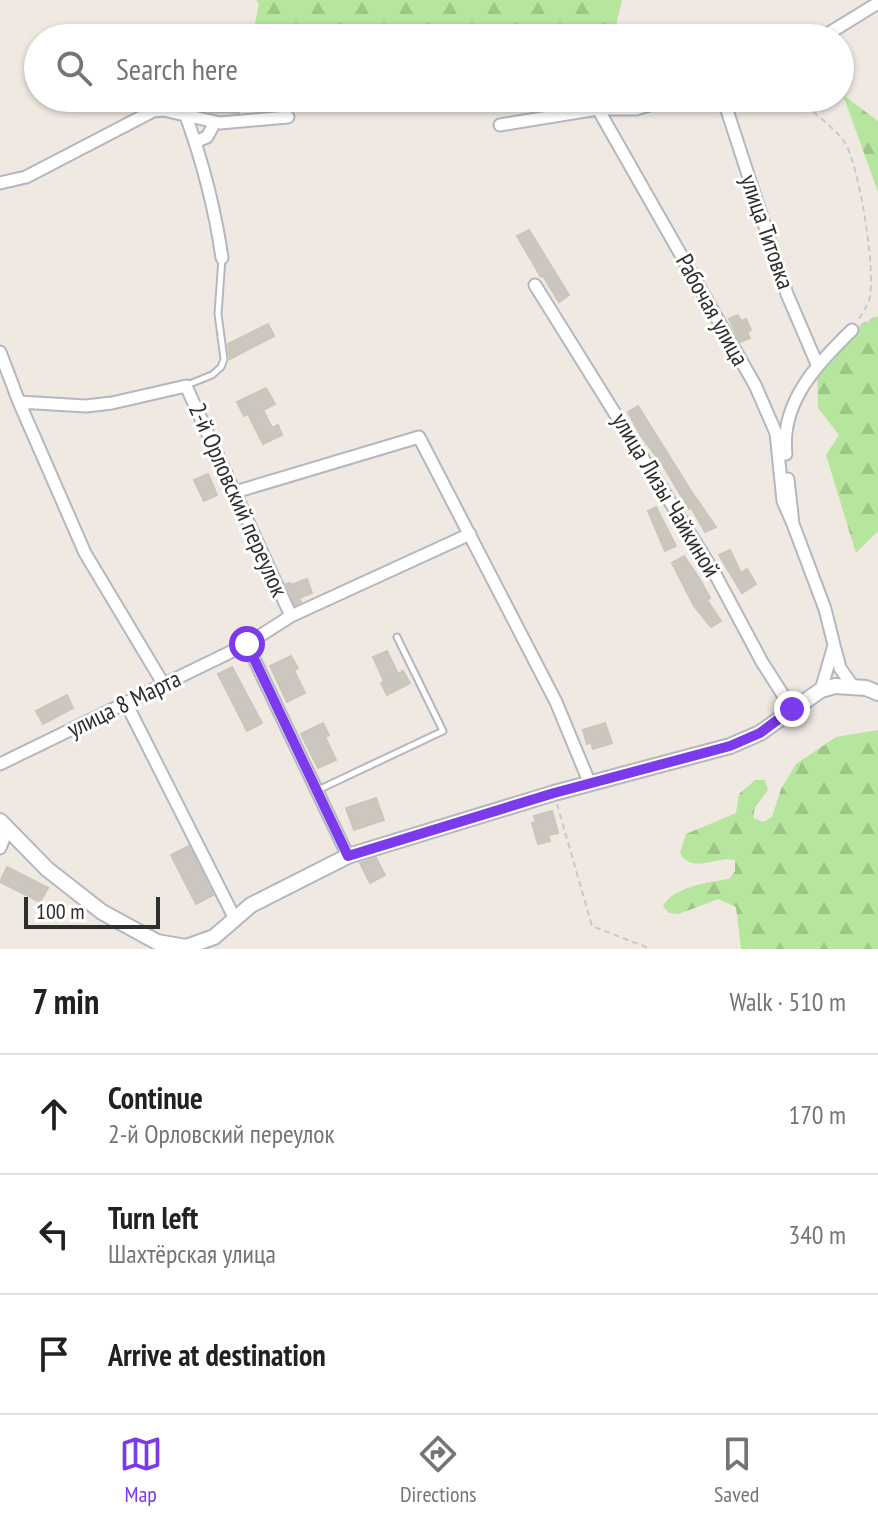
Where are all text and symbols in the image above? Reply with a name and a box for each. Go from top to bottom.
search box [24,24,854,112]
icon: search [52,46,96,90]
text: Search here [116,49,238,88]
street label: улица Титовка [733,170,802,293]
street label: Рабочая улица [669,248,756,371]
street label: 2-й Орловский переулок [182,398,295,602]
street label: улица Лизы Чайкиной [605,407,728,583]
route start [229,626,265,662]
street label: улица 8 Марта [62,663,186,744]
route end [774,691,810,727]
scale bar [24,893,160,929]
text: 100 m [36,897,85,925]
text: 7 min [32,979,99,1023]
text: Walk · 510 m [729,985,846,1018]
text: Continue [108,1078,203,1117]
icon: ahead [32,1092,76,1136]
text: 170 m [788,1098,846,1131]
text: 2-й Орловский переулок [108,1117,335,1150]
text: Turn left [108,1198,198,1237]
icon: left [32,1212,76,1256]
text: 340 m [788,1218,846,1251]
text: Шахтёрская улица [108,1237,276,1270]
icon: arrive [32,1332,76,1376]
text: Arrive at destination [108,1335,326,1374]
tab: Map [119,1432,163,1508]
tab: Directions [400,1432,477,1508]
tab: Saved [714,1432,759,1508]

